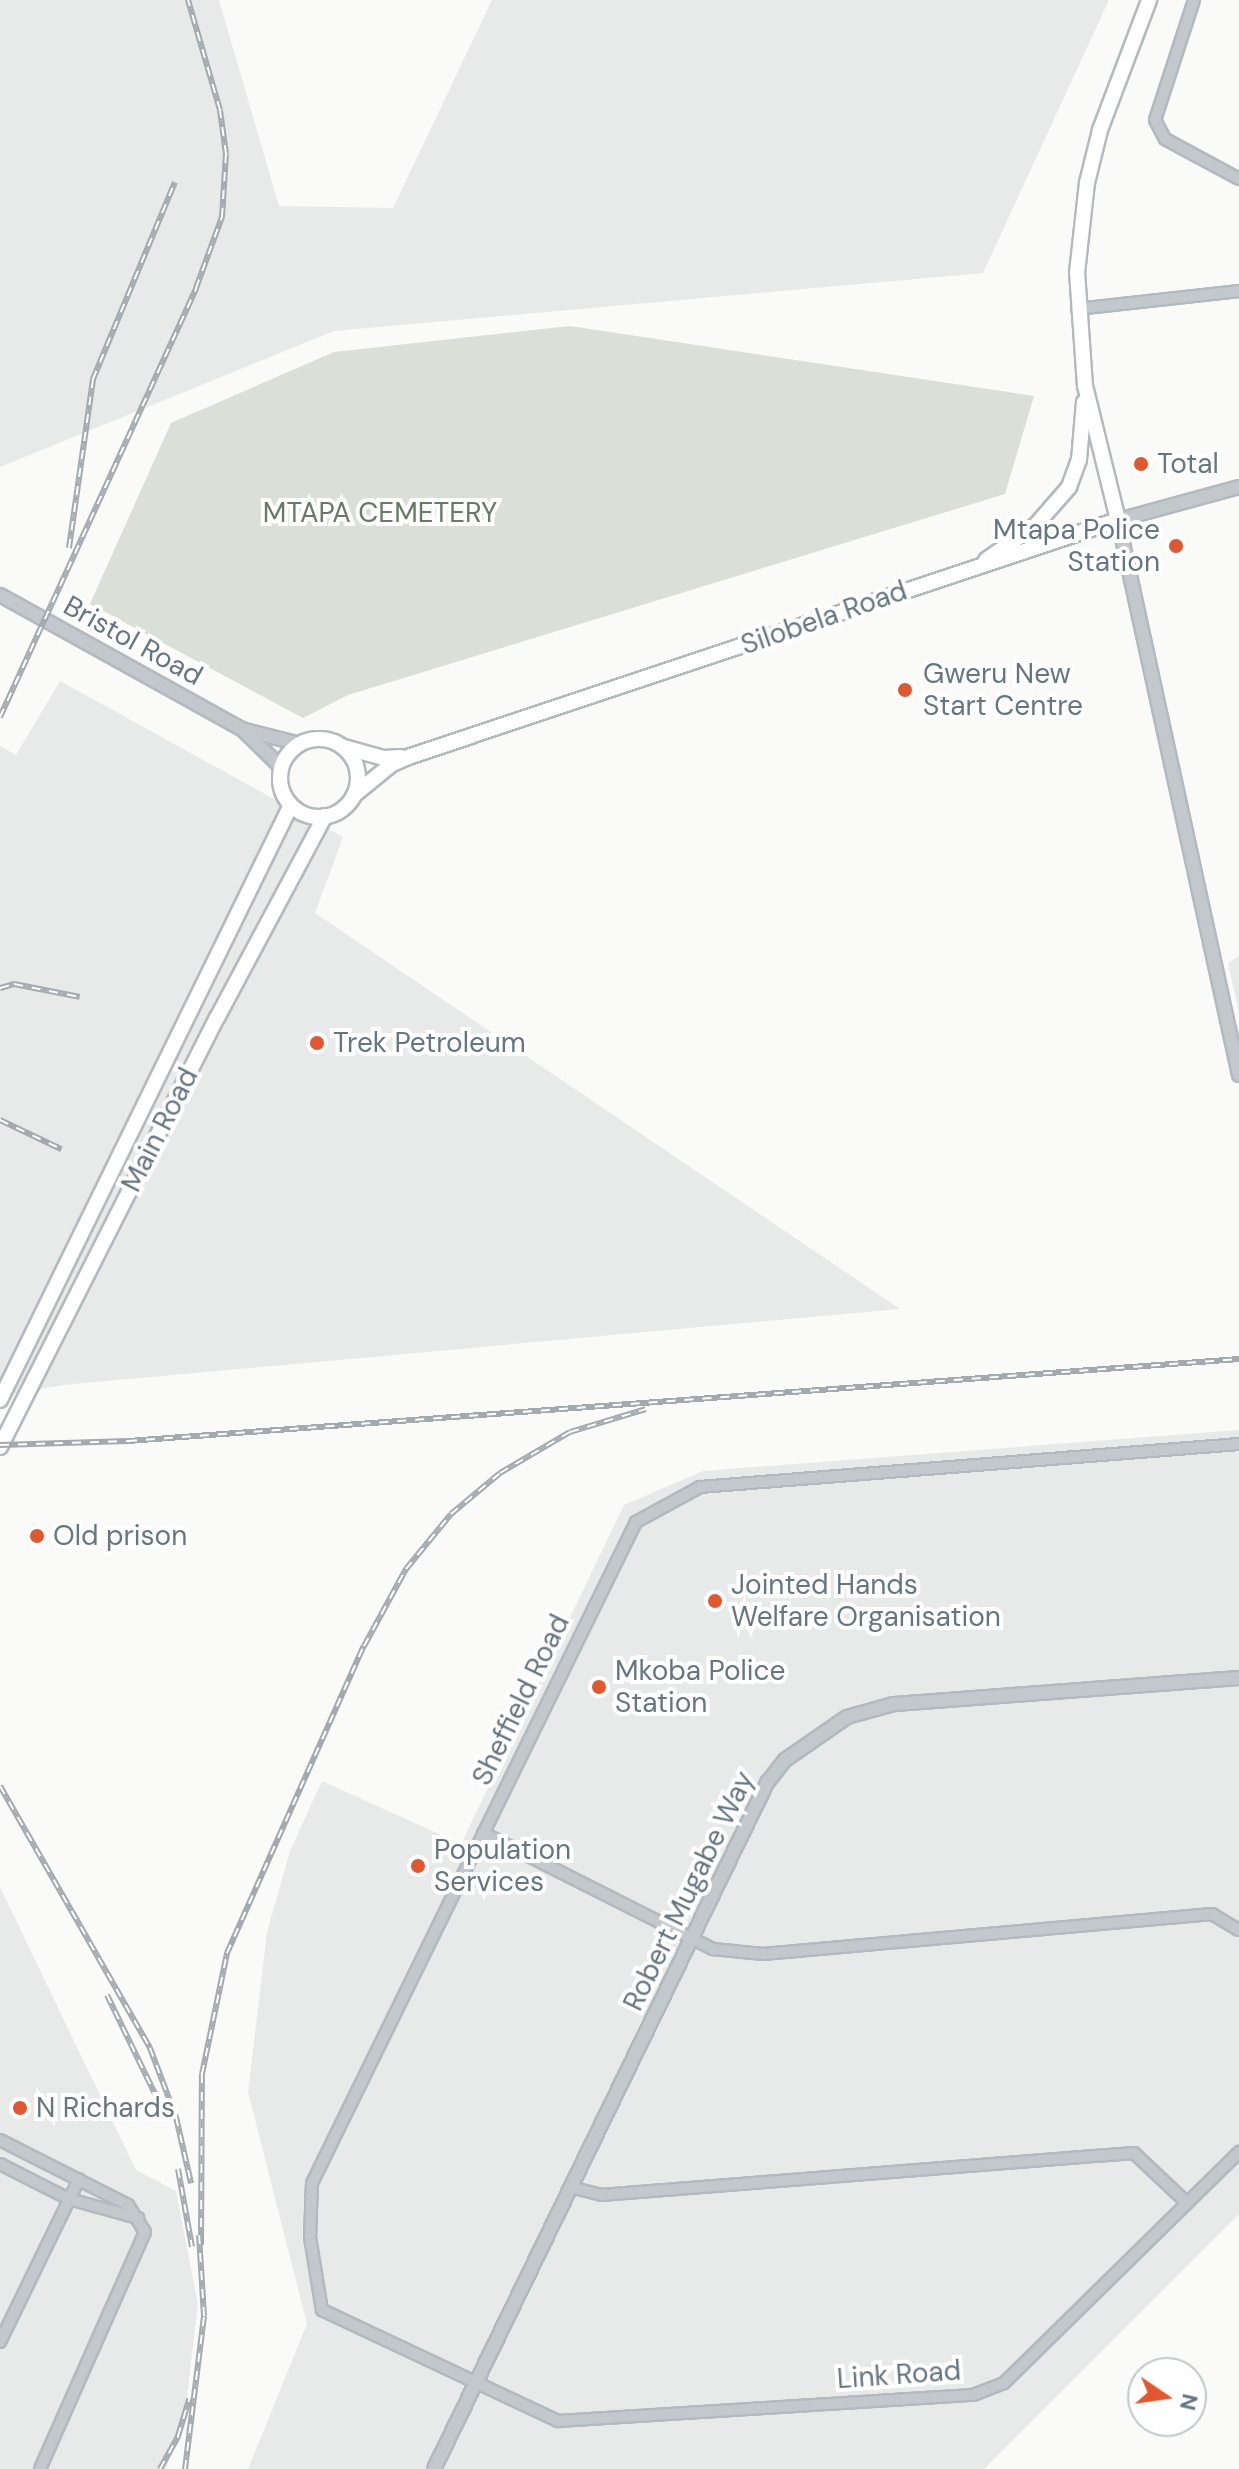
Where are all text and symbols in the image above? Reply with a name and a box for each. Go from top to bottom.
place label: Total [1157,447,1219,481]
marker: Total [1132,455,1150,473]
park label: MTAPA CEMETERY [263,496,497,530]
place label: Mtapa Police Station [993,513,1160,579]
marker: Mtapa Police Station [1167,537,1185,555]
street label: Silobela Road [737,574,911,662]
street label: Bristol Road [58,589,208,693]
place label: Gweru New Start Centre [923,657,1083,723]
marker: Gweru New Start Centre [894,679,916,701]
place label: Trek Petroleum [333,1026,526,1060]
marker: Trek Petroleum [308,1034,326,1052]
street label: Main Road [115,1063,205,1197]
place label: Old prison [53,1519,187,1553]
marker: Old prison [28,1527,46,1545]
place label: Jointed Hands Welfare Organisation [731,1568,1001,1634]
marker: Jointed Hands Welfare Organisation [706,1592,724,1610]
street label: Sheffield Road [465,1609,577,1791]
place label: Mkoba Police Station [615,1654,785,1720]
marker: Mkoba Police Station [590,1678,608,1696]
street label: Robert Mugabe Way [616,1766,762,2016]
place label: Population Services [434,1833,571,1899]
marker: Population Services [409,1857,427,1875]
place label: N Richards [36,2091,175,2125]
marker: N Richards [11,2099,29,2117]
street label: Link Road [836,2354,962,2396]
north arrow [1127,2357,1207,2437]
text: N [1173,2391,1205,2413]

